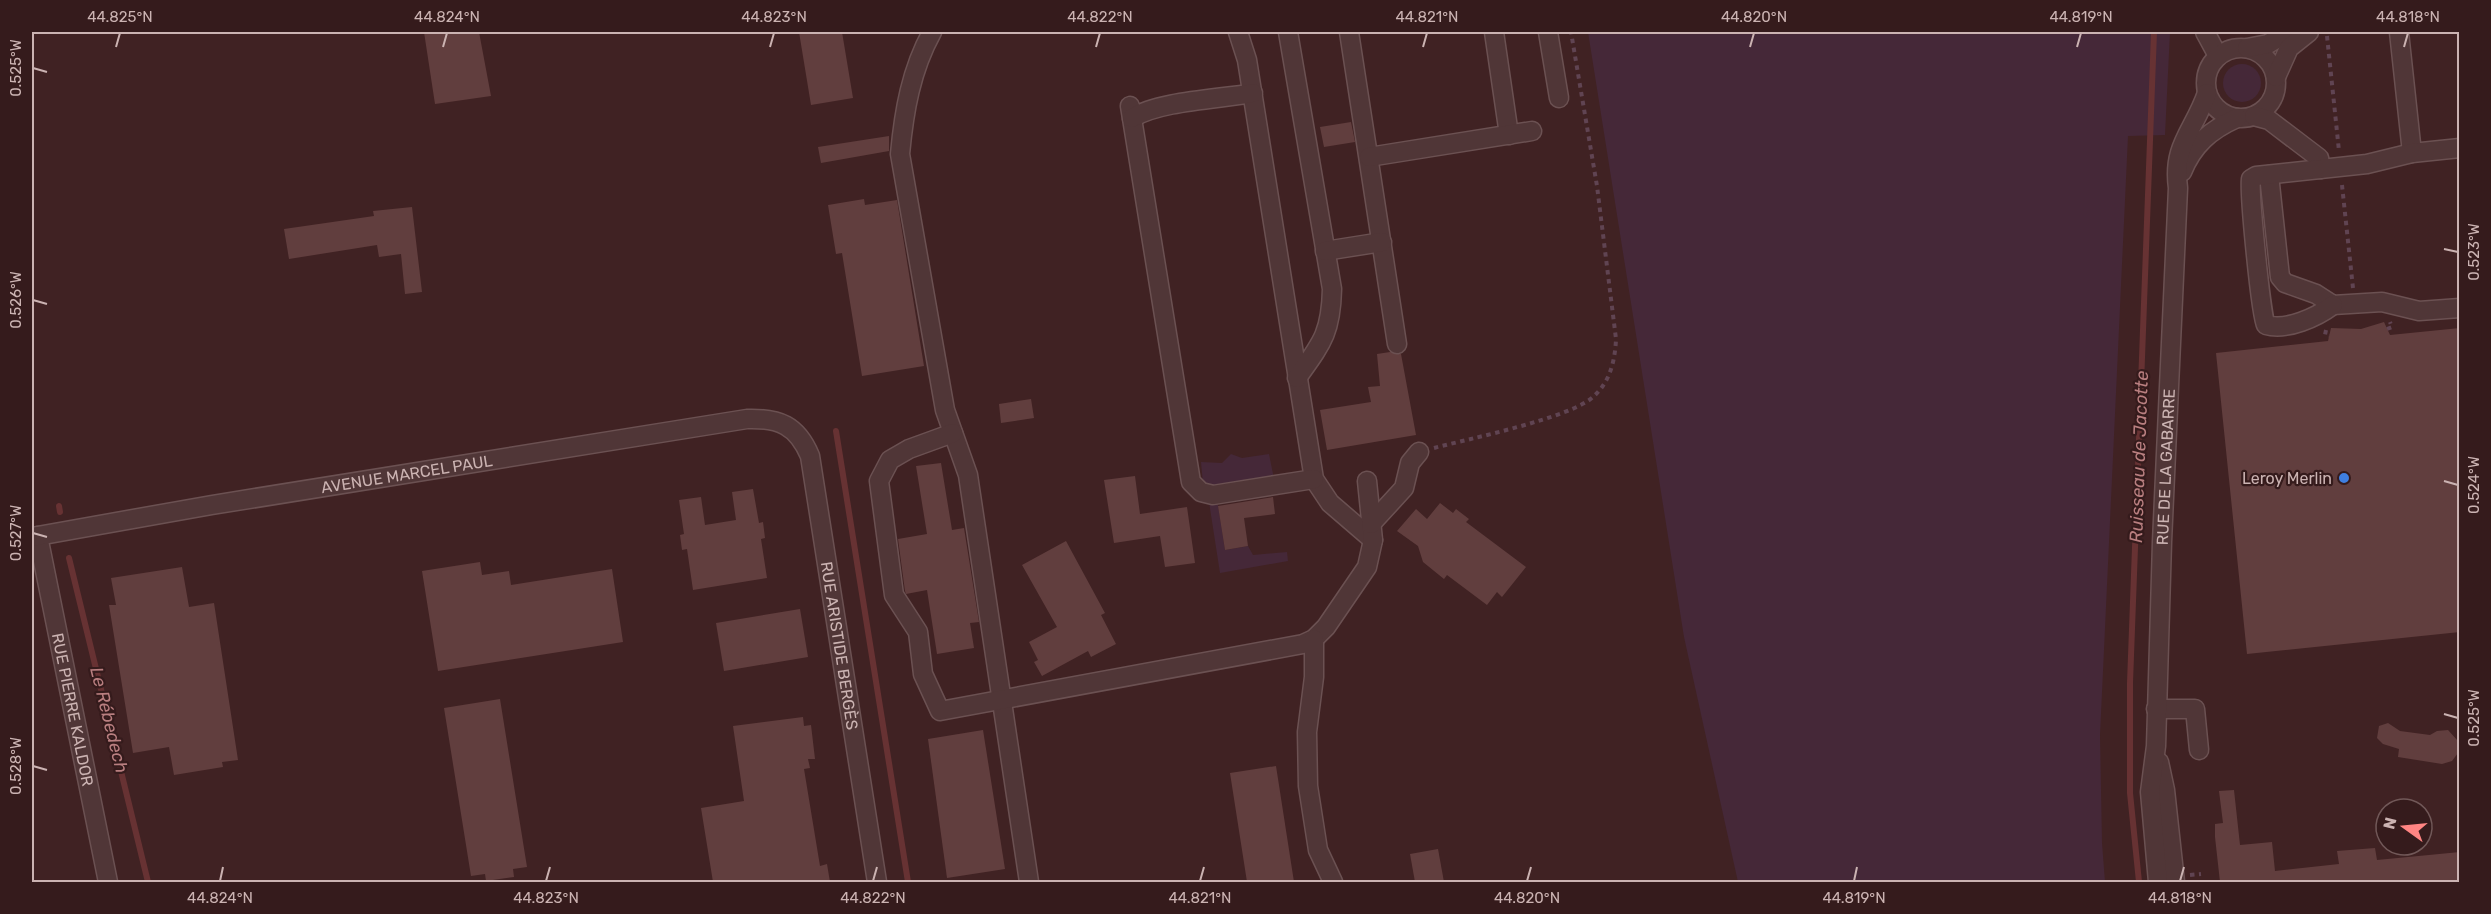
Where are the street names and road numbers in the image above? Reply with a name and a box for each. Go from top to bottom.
street label: RUE DE LA GABARRE [2153,388,2179,546]
street label: AVENUE MARCEL PAUL [320,451,494,497]
street label: RUE ARISTIDE BERGÈS [817,560,862,731]
street label: RUE PIERRE KALDOR [48,631,97,788]

